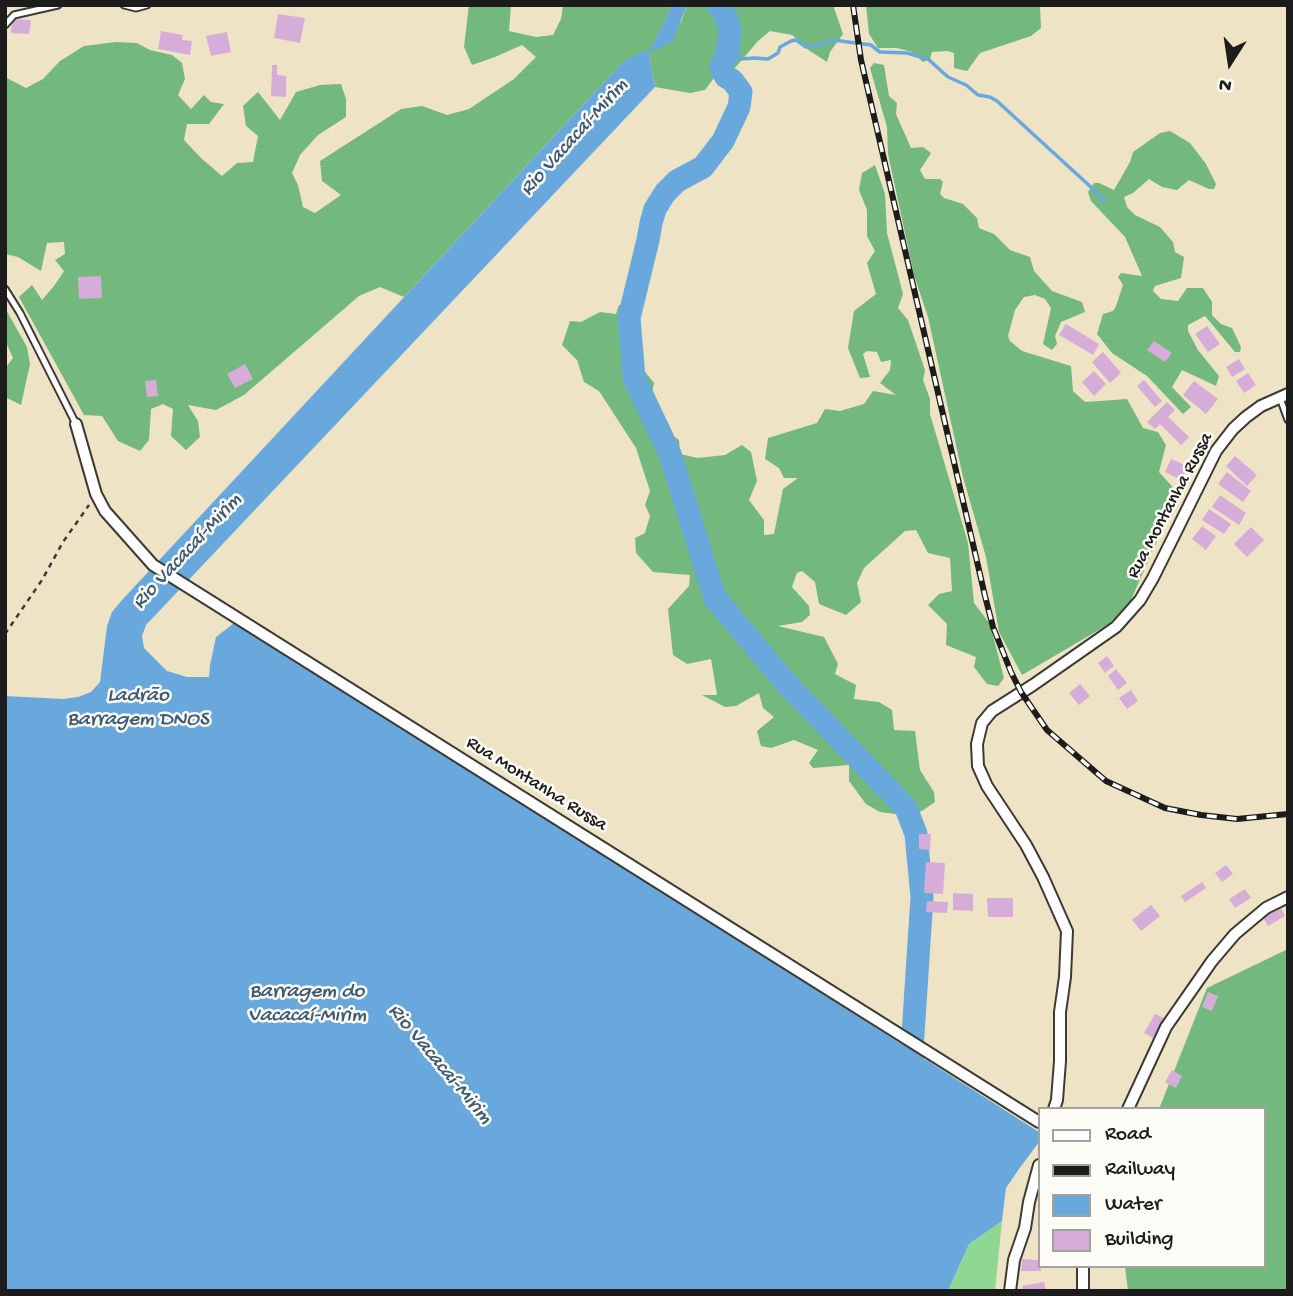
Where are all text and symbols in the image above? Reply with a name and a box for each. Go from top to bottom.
north arrow [1195,28,1265,98]
text: N [1217,71,1234,97]
water label: Rio Vacacaí-Mirim [516,74,634,202]
street label: Rua Montanha Russa [1123,429,1219,583]
water label: Rio Vacacaí-Mirim [128,489,248,615]
water label: Ladrão Barragem DNOS [67,684,209,734]
street label: Rua Montanha Russa [461,732,611,838]
water label: Barragem do Vacacaí-Mirim [248,980,366,1030]
water label: Rio Vacacaí-Mirim [381,1000,497,1130]
legend [1038,1107,1265,1268]
text: Road [1105,1123,1151,1148]
text: Railway [1105,1158,1175,1183]
text: Water [1105,1193,1161,1218]
text: Building [1105,1228,1174,1253]

